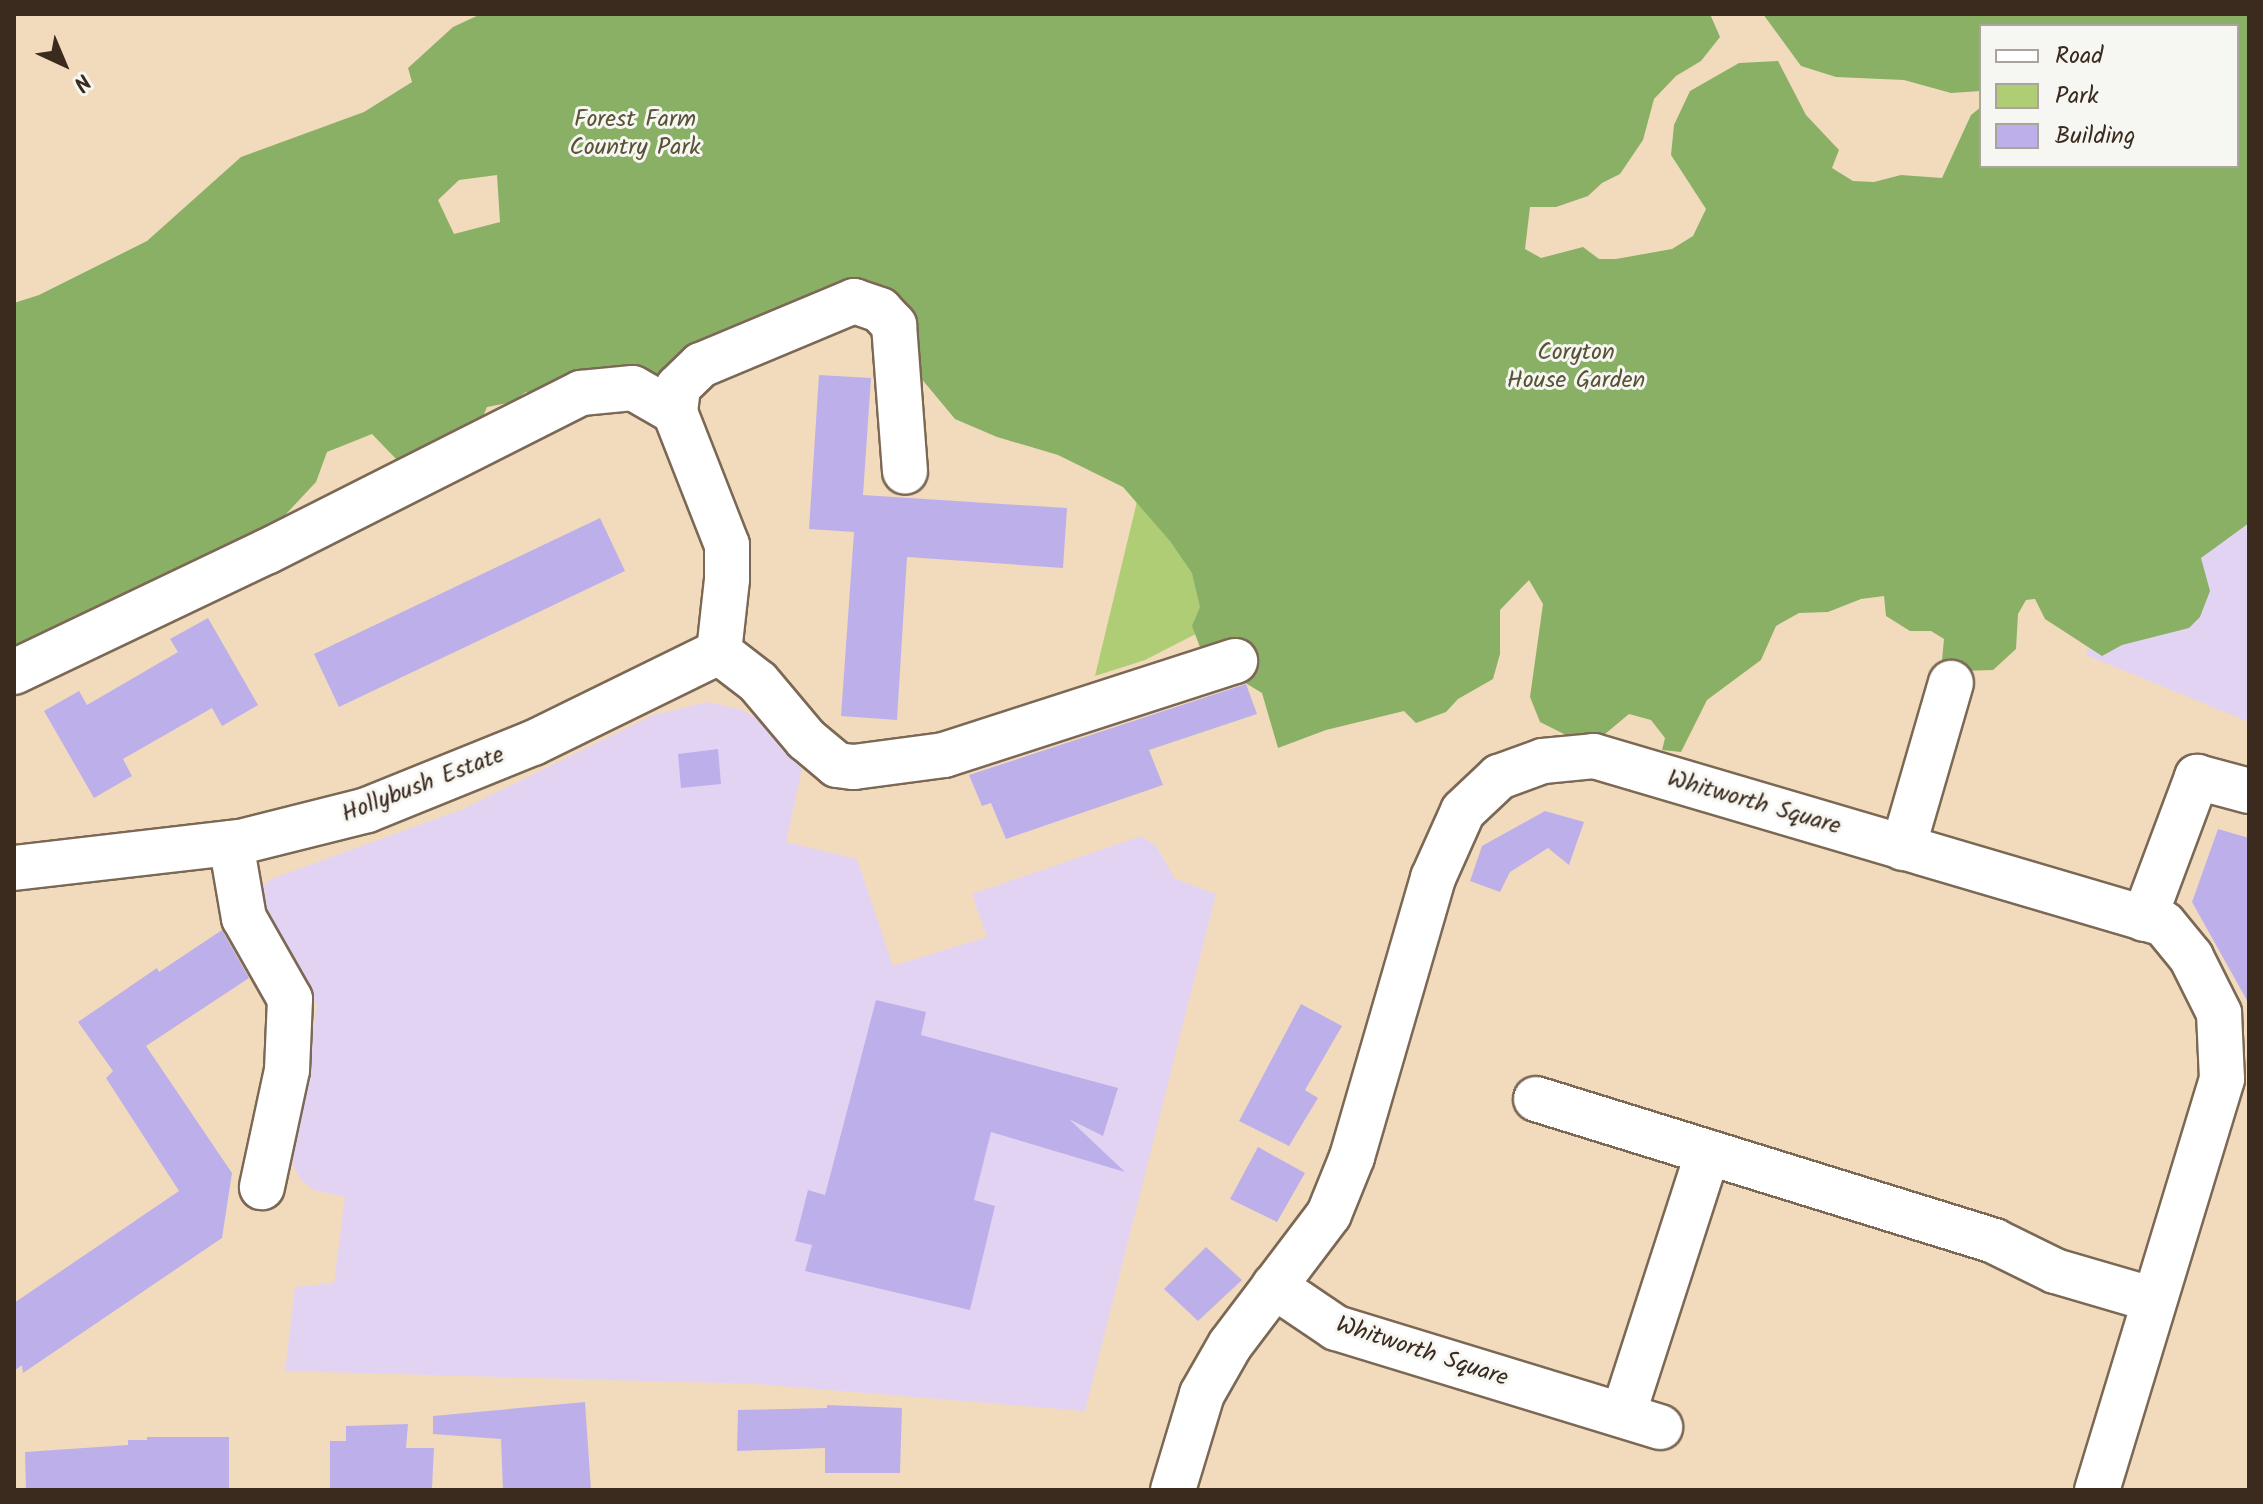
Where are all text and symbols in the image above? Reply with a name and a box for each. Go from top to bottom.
north arrow [24,24,104,104]
legend [1979,24,2239,168]
text: Road [2055,37,2103,76]
text: N [64,64,98,99]
text: Park [2055,77,2099,116]
park label: Forest Farm Country Park [569,106,701,162]
text: Building [2055,117,2135,156]
park label: Coryton House Garden [1507,339,1645,395]
street label: Hollybush Estate [338,741,508,829]
street label: Whitworth Square [1664,764,1844,842]
street label: Whitworth Square [1332,1311,1512,1393]

